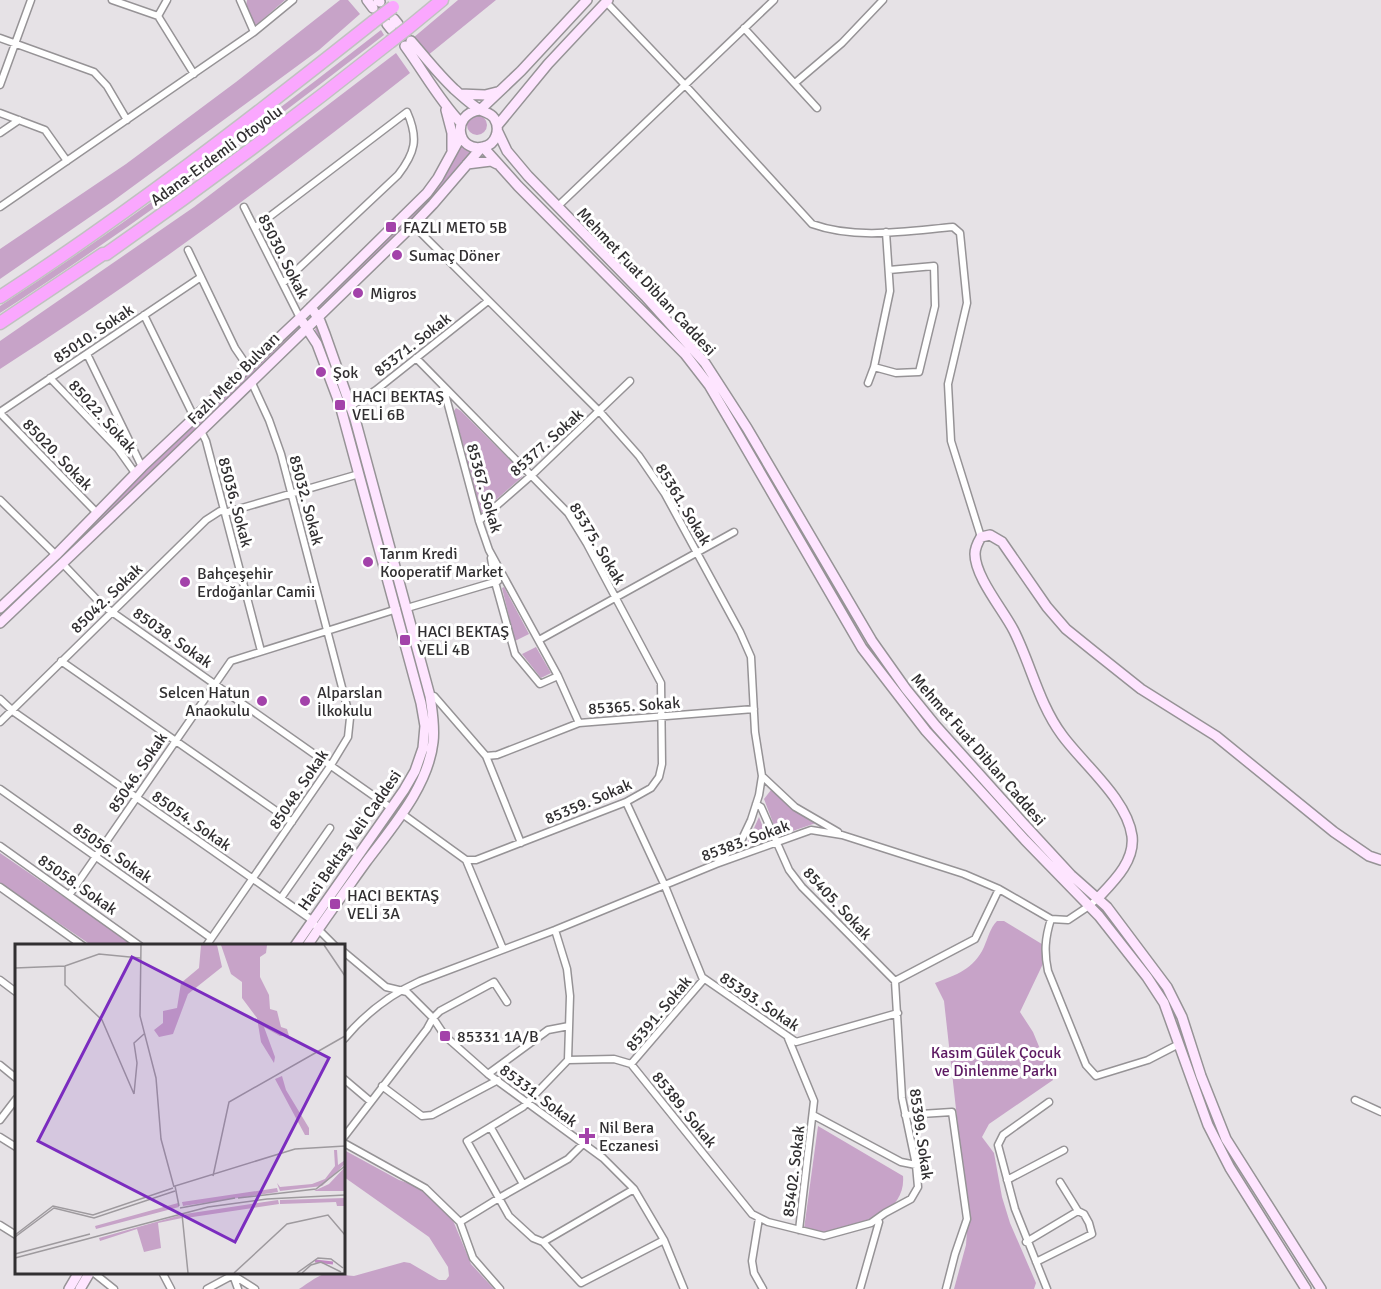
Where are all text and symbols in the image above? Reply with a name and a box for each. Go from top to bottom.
street label: Adana-Erdemli Otoyolu [147,101,286,210]
street label: Mehmet Fuat Diblan Caddesi [572,203,720,360]
street label: 85030. Sokak [253,211,313,302]
place label: FAZLI METO 5B [403,218,507,238]
marker: FAZLI METO 5B [384,220,398,234]
place label: Sumaç Döner [409,246,500,266]
marker: Sumaç Döner [390,248,404,262]
place label: Migros [370,284,417,304]
marker: Migros [351,286,365,300]
street label: 85010. Sokak [50,300,137,368]
street label: 85371. Sokak [370,308,455,381]
street label: Fazlı Meto Bulvarı [183,328,284,429]
place label: Şok [333,363,358,383]
marker: Şok [314,365,328,379]
street label: 85022. Sokak [64,376,141,458]
place label: HACI BEKTAŞ VELİ 6B [352,387,444,425]
marker: HACI BEKTAŞ VELİ 6B [333,398,347,412]
street label: 85377. Sokak [506,404,588,481]
street label: 85020. Sokak [18,415,97,495]
street label: 85367. Sokak [462,441,506,535]
street label: 85032. Sokak [284,453,328,547]
street label: 85036. Sokak [213,455,257,549]
street label: 85361. Sokak [651,460,715,549]
street label: 85375. Sokak [565,499,629,588]
place label: Tarım Kredi Kooperatif Market [380,544,504,582]
marker: Tarım Kredi Kooperatif Market [361,555,375,569]
street label: 85042. Sokak [67,559,147,638]
place label: Bahçeşehir Erdoğanlar Camii [197,564,315,602]
marker: Bahçeşehir Erdoğanlar Camii [178,575,192,589]
street label: 85038. Sokak [129,603,216,672]
place label: HACI BEKTAŞ VELİ 4B [417,622,509,660]
marker: HACI BEKTAŞ VELİ 4B [398,633,412,647]
street label: Mehmet Fuat Diblan Caddesi [907,669,1050,830]
place label: Selcen Hatun Anaokulu [159,683,250,721]
place label: Alparslan İlkokulu [317,683,382,721]
street label: 85365. Sokak [587,693,681,719]
marker: Selcen Hatun Anaokulu [255,694,269,708]
marker: Alparslan İlkokulu [298,694,312,708]
street label: 85046. Sokak [104,729,172,816]
street label: 85048. Sokak [265,746,333,833]
street label: Haci Bektaş Veli Caddesi [294,766,406,915]
street label: 85359. Sokak [542,775,635,829]
street label: 85054. Sokak [148,786,235,855]
street label: 85383. Sokak [699,816,792,866]
street label: 85056. Sokak [69,818,156,887]
street label: 85058. Sokak [34,850,121,919]
street label: 85405. Sokak [798,863,876,944]
place label: HACI BEKTAŞ VELİ 3A [347,886,439,924]
marker: HACI BEKTAŞ VELİ 3A [328,897,342,911]
inset map [15,944,345,1274]
street label: 85393. Sokak [716,968,803,1036]
street label: 85391. Sokak [621,972,696,1055]
place label: 85331 1A/B [457,1027,539,1047]
marker: 85331 1A/B [438,1029,452,1043]
park label: Kasım Gülek Çocuk ve Dinlenme Parkı [931,1043,1061,1081]
street label: 85331. Sokak [496,1060,581,1132]
street label: 85389. Sokak [647,1067,721,1152]
street label: 85399. Sokak [905,1087,937,1181]
place label: Nil Bera Eczanesi [599,1118,659,1156]
street label: 85402. Sokak [778,1124,810,1218]
marker: Nil Bera Eczanesi [580,1129,594,1143]

